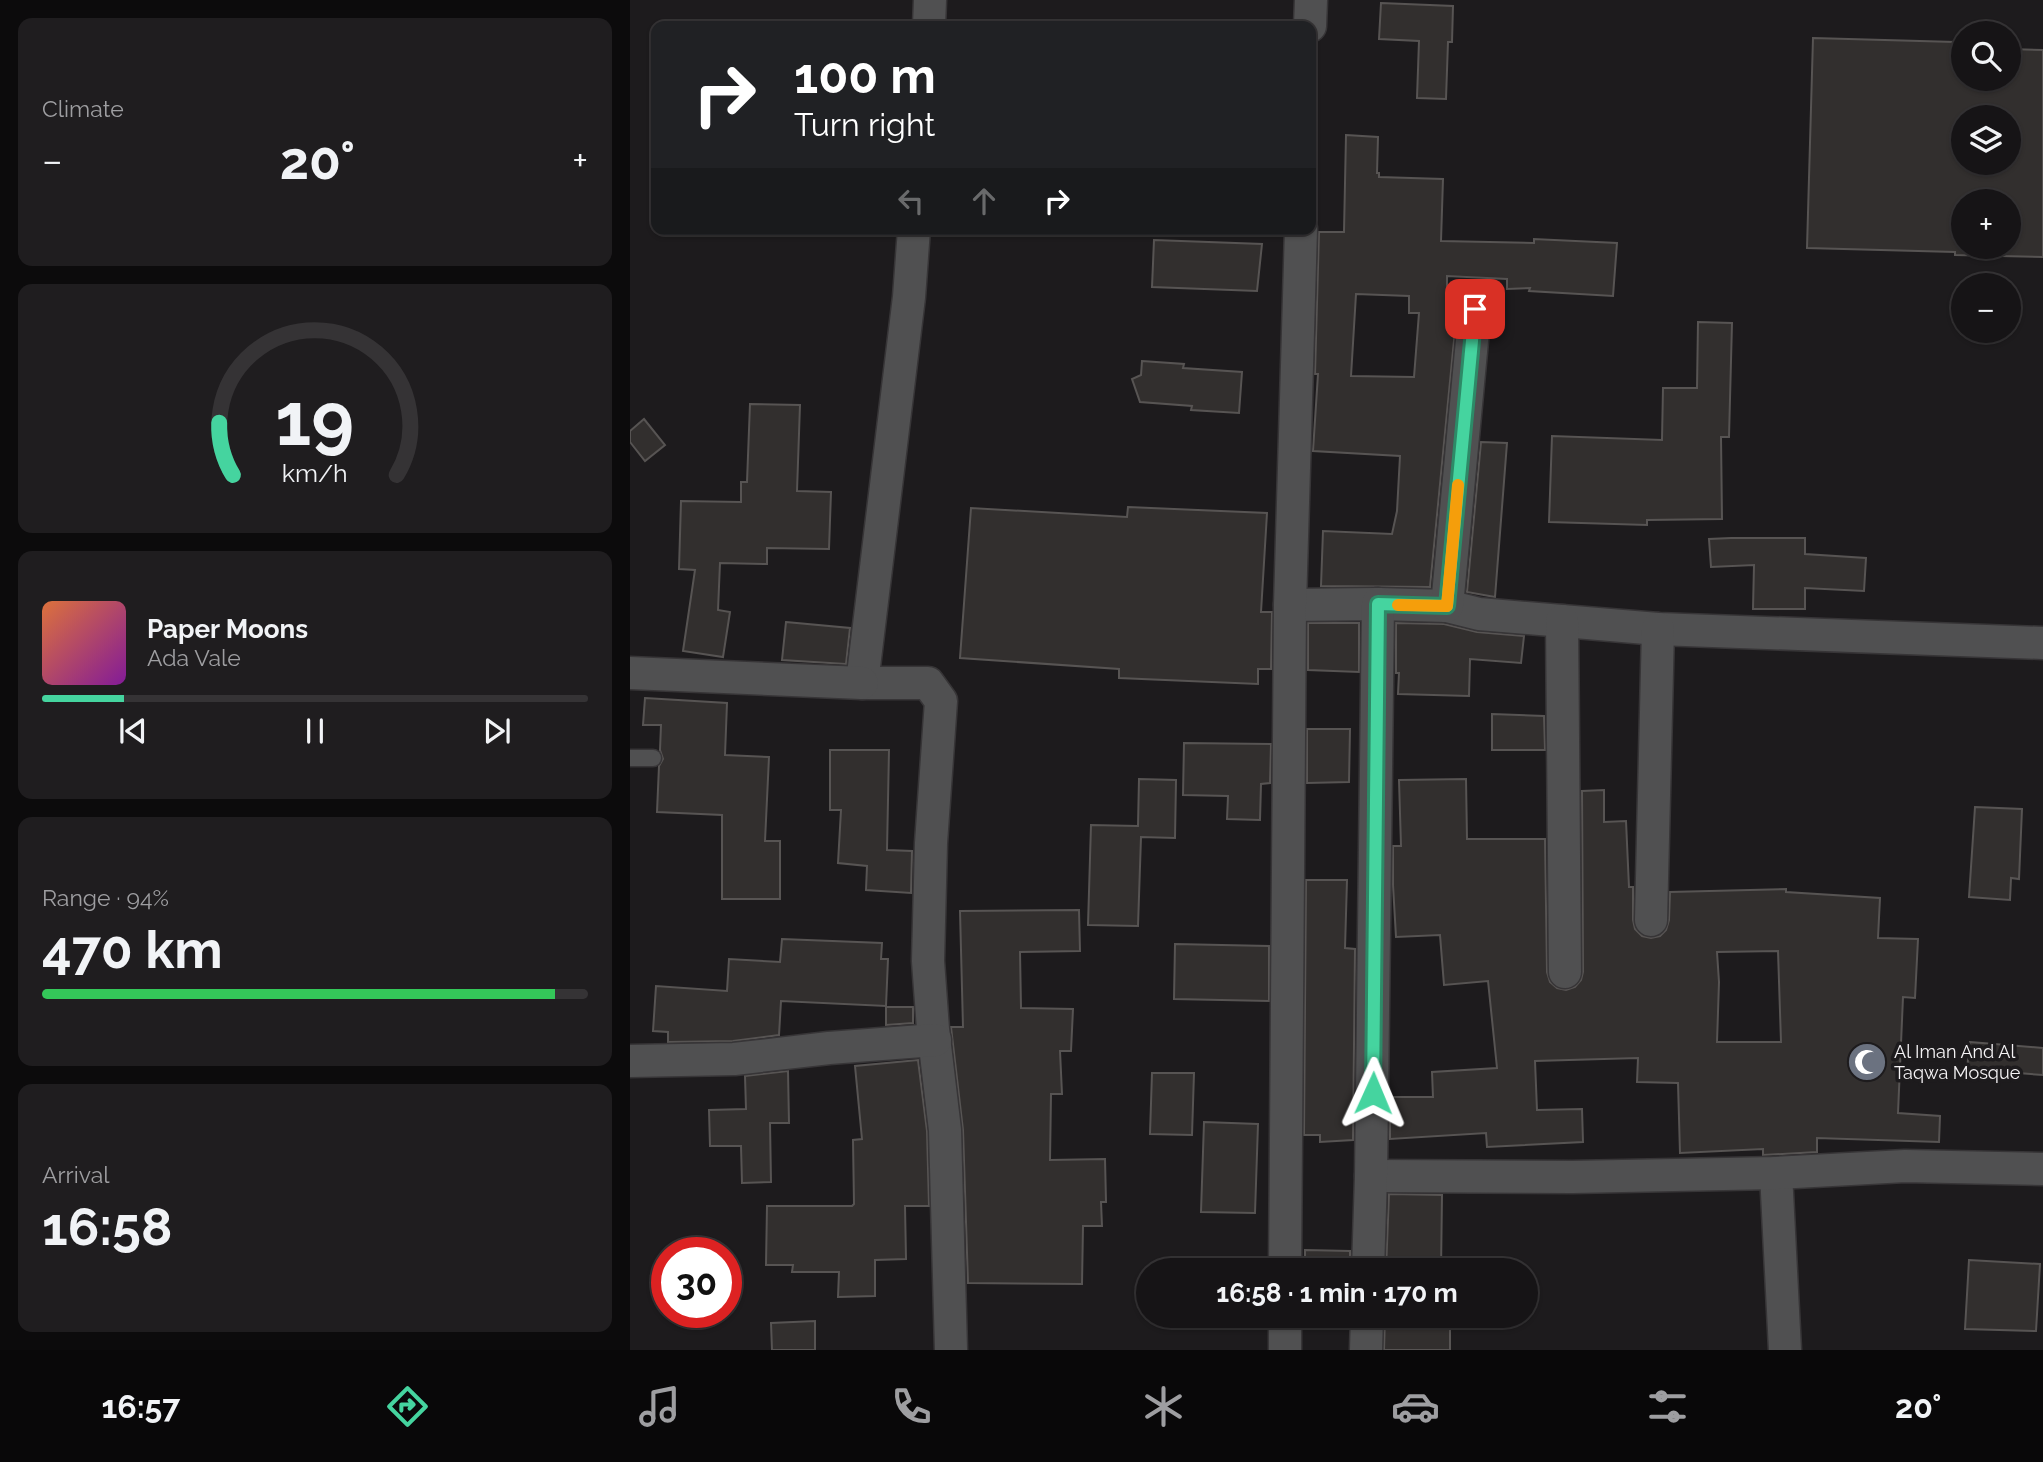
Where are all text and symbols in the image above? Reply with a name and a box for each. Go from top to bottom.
map controls [1951,21,2021,343]
button: search [1951,21,2021,91]
text: 100 m [794,47,936,104]
icon: right [679,49,770,140]
text: Climate [42,95,124,122]
button: layers [1951,105,2021,175]
text: Turn right [794,106,935,143]
text: 20° [280,130,355,191]
text: − [42,138,62,183]
text: + [572,138,588,183]
icon: left [892,182,930,220]
icon: ahead [965,182,1003,220]
icon: right [1038,182,1076,220]
button: + [1951,189,2021,259]
button: − [1951,273,2021,343]
pin [1445,279,1505,339]
icon: arrive [1456,290,1494,328]
text: 19 [276,377,354,462]
text: km/h [282,457,348,487]
text: Paper Moons [147,614,308,644]
text: Ada Vale [147,644,241,671]
icon: previous [114,712,152,750]
icon: pause [296,712,334,750]
icon: next [478,712,516,750]
text: Range · 94% [42,884,169,911]
text: 470 km [42,919,223,980]
mosque icon: Al Iman And Al Taqwa Mosque [1846,1041,1888,1083]
place label: Al Iman And Al Taqwa Mosque [1894,1041,2021,1083]
position arrow [1336,1056,1410,1130]
text: Arrival [42,1161,109,1188]
text: 16:58 [42,1196,172,1257]
speed limit sign: 30 [651,1237,742,1328]
text: 16:58 · 1 min · 170 m [1216,1278,1458,1308]
icon: directions [383,1382,432,1431]
icon: music [635,1382,684,1431]
icon: phone [887,1382,936,1431]
icon: climate [1139,1382,1188,1431]
icon: car [1391,1382,1440,1431]
icon: filters [1643,1382,1692,1431]
text: 16:57 [101,1388,180,1425]
text: 20° [1895,1388,1941,1425]

